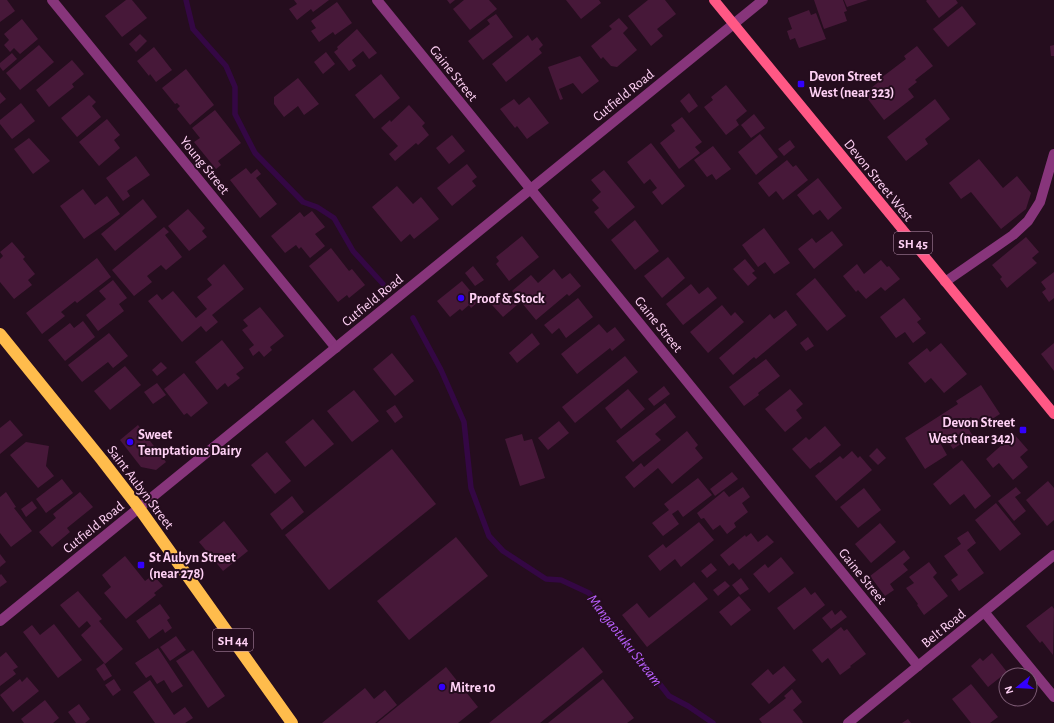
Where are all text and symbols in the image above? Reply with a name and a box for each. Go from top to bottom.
street label: Gaine Street [427,43,480,105]
street label: Cutfield Road [591,67,657,124]
place label: Devon Street West (near 323) [809,70,894,100]
marker: Devon Street West (near 323) [796,79,806,89]
street label: Young Street [177,134,232,198]
street label: Devon Street West [841,137,916,225]
road number: SH 45 [894,232,932,254]
street label: Cutfield Road [340,272,406,329]
place label: Proof & Stock [469,292,545,306]
marker: Proof & Stock [456,293,466,303]
street label: Gaine Street [632,294,685,356]
place label: Devon Street West (near 342) [929,416,1015,446]
marker: Devon Street West (near 342) [1018,425,1028,435]
place label: Sweet Temptations Dairy [138,428,242,458]
marker: Sweet Temptations Dairy [125,437,135,447]
street label: Saint Aubyn Street [104,443,176,532]
street label: Cutfield Road [61,499,127,556]
street label: Gaine Street [836,546,889,608]
place label: St Aubyn Street (near 278) [149,551,236,581]
marker: St Aubyn Street (near 278) [136,560,146,570]
water label: Mangaotuku Stream [584,592,665,689]
street label: Belt Road [919,607,968,651]
road number: SH 44 [213,629,253,651]
north arrow [998,667,1038,707]
place label: Mitre 10 [450,681,495,695]
marker: Mitre 10 [437,682,447,692]
text: N [1003,685,1015,695]

